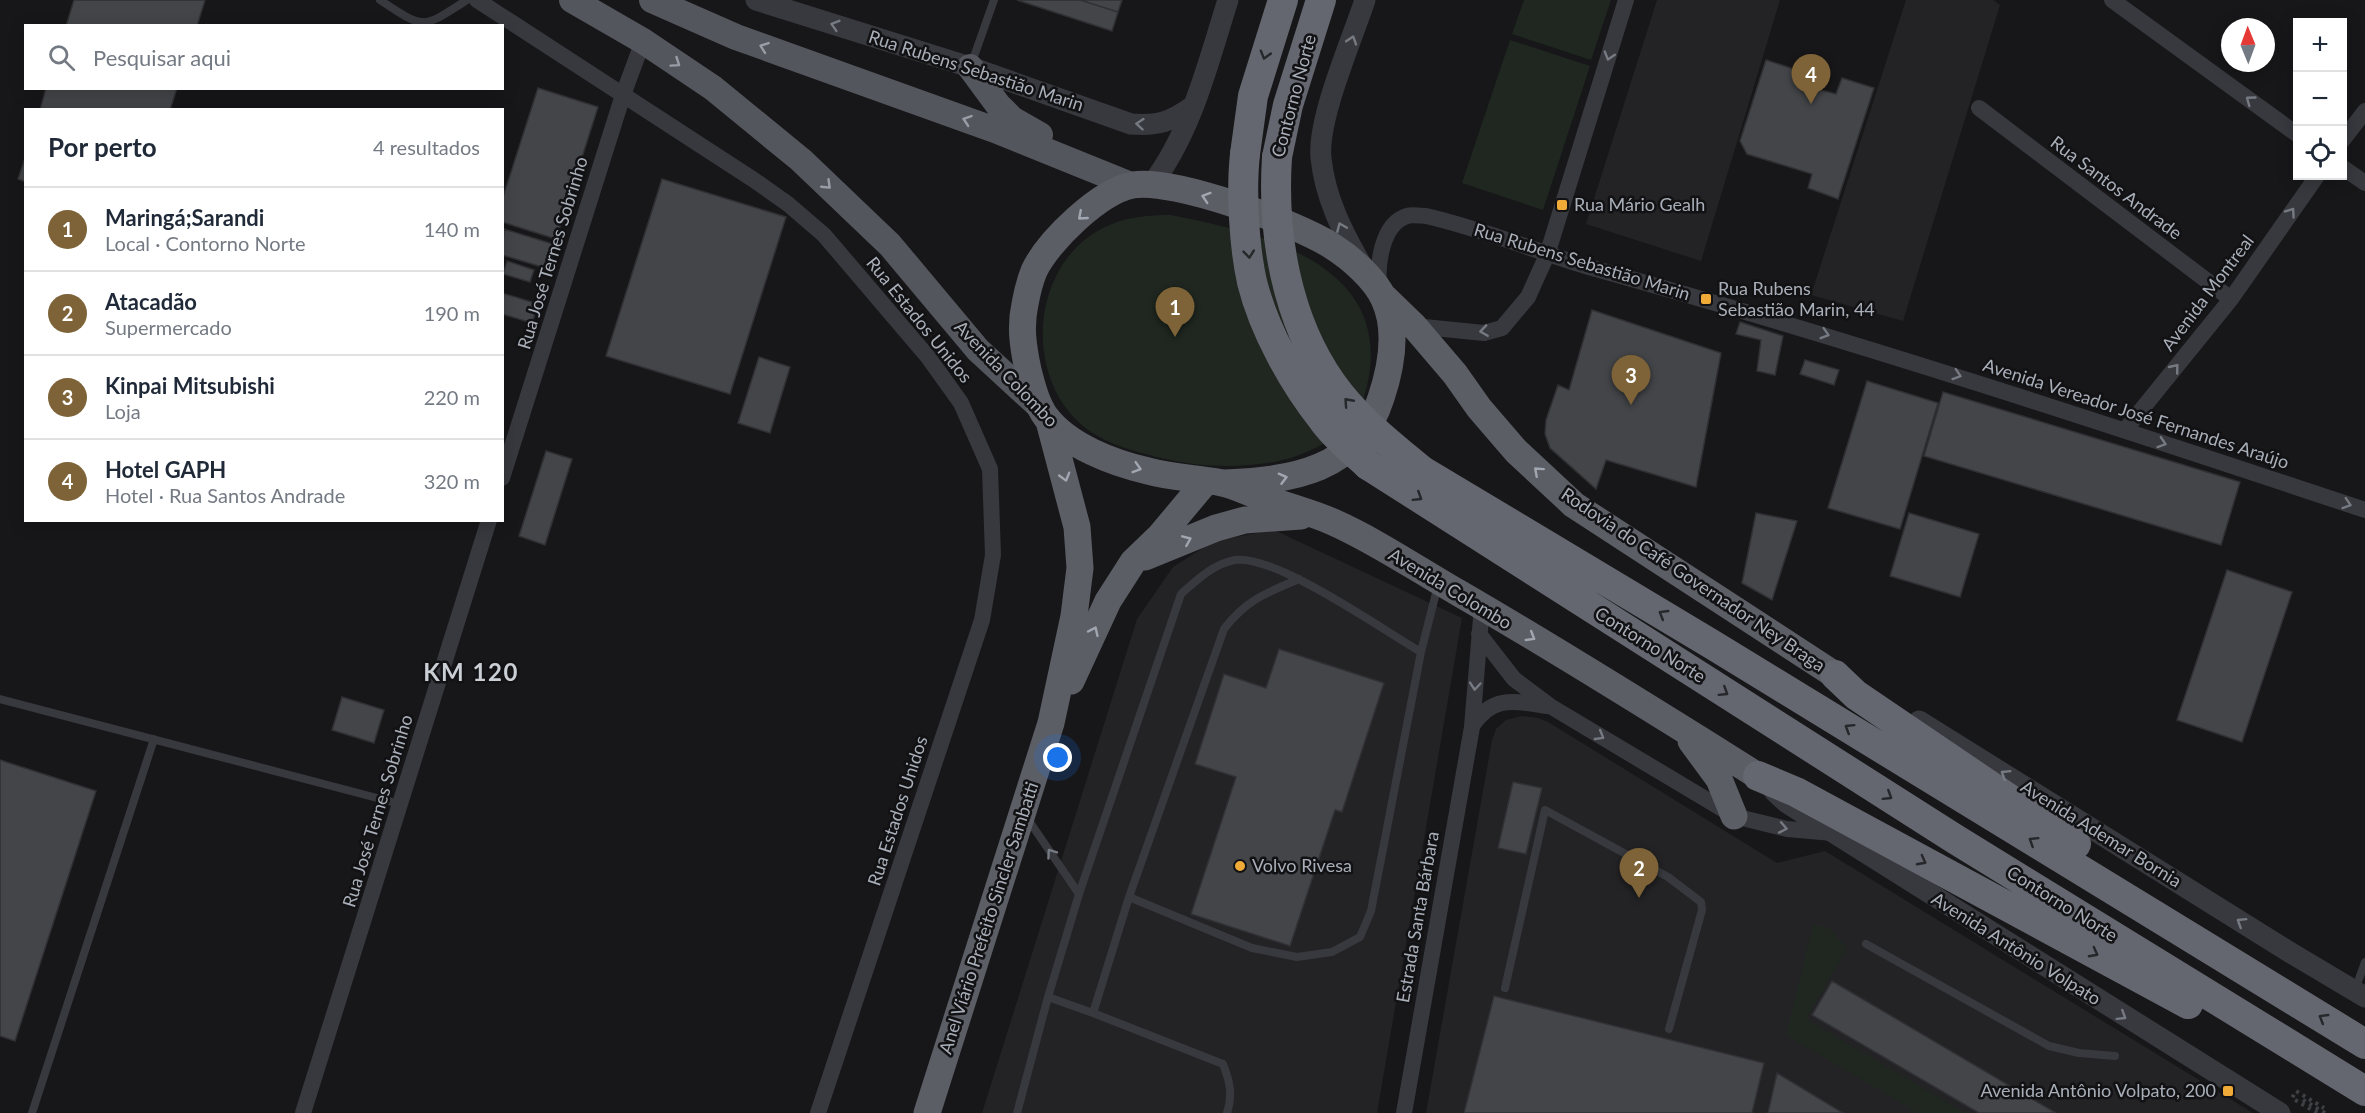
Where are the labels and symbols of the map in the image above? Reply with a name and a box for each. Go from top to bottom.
north arrow [2221,18,2275,72]
one-way arrow [830,20,841,32]
street label: Rua Rubens Sebastião Marin [866,25,1087,115]
street label: Contorno Norte [1266,32,1320,160]
one-way arrow [1344,35,1357,46]
one-way arrow [759,42,770,55]
one-way arrow [1260,50,1272,60]
one-way arrow [1603,50,1616,61]
pin: 4 [1792,54,1830,104]
one-way arrow [669,56,680,67]
one-way arrow [2246,97,2257,108]
one-way arrow [962,115,973,128]
one-way arrow [1135,118,1144,131]
street label: Rua Santos Andrade [2047,131,2187,244]
street label: Rua José Ternes Sobrinho [512,154,592,352]
one-way arrow [820,178,831,189]
one-way arrow [1201,192,1212,204]
place label: Rua Mário Gealh [1574,193,1705,215]
marker: Rua Mário Gealh [1555,198,1569,212]
one-way arrow [2284,208,2295,219]
one-way arrow [1078,209,1089,220]
street label: Rua Rubens Sebastião Marin [1472,218,1693,304]
one-way arrow [1336,222,1348,233]
street label: Avenida Montreal [2156,230,2258,355]
one-way arrow [1242,250,1255,259]
street label: Rua Estados Unidos [862,252,978,387]
place label: Rua Rubens Sebastião Marin, 44 [1718,277,1875,320]
pin: 1 [1156,288,1194,337]
marker: Rua Rubens Sebastião Marin, 44 [1699,292,1713,306]
street label: Avenida Colombo [950,315,1063,431]
one-way arrow [1479,325,1489,337]
one-way arrow [1819,327,1830,339]
street label: Avenida Vereador José Fernandes Araújo [1981,353,2292,473]
pin: 3 [1612,356,1650,405]
one-way arrow [2167,364,2178,375]
one-way arrow [1951,368,1962,381]
one-way arrow [1344,398,1355,408]
one-way arrow [2156,435,2167,448]
one-way arrow [1131,461,1142,473]
one-way arrow [1534,467,1545,478]
one-way arrow [1058,471,1070,482]
one-way arrow [1278,473,1288,486]
street label: Rodovia do Café Governador Ney Braga [1558,482,1830,676]
one-way arrow [1411,489,1422,500]
one-way arrow [2341,497,2352,509]
one-way arrow [1181,535,1192,547]
street label: Avenida Colombo [1385,543,1516,634]
street label: Contorno Norte [1591,601,1710,687]
one-way arrow [1659,610,1669,622]
one-way arrow [1086,627,1098,638]
one-way arrow [1525,629,1535,641]
district label: KM 120 [423,657,519,686]
one-way arrow [1469,681,1482,690]
one-way arrow [1718,684,1728,696]
street label: Rua José Ternes Sobrinho [337,712,417,910]
one-way arrow [1845,723,1855,735]
one-way arrow [1594,729,1604,740]
street label: Rua Estados Unidos [862,733,932,888]
your location [1043,743,1072,772]
one-way arrow [2001,770,2011,782]
street label: Avenida Ademar Bornia [2017,775,2186,892]
street label: Anel Viário Prefeito Sincler Sambatti [934,779,1042,1056]
one-way arrow [1882,789,1893,800]
one-way arrow [1778,821,1788,834]
street label: Estrada Santa Bárbara [1391,830,1443,1004]
one-way arrow [2029,836,2039,848]
pin: 2 [1620,848,1658,898]
one-way arrow [1047,849,1058,860]
place label: Volvo Rivesa [1252,854,1352,876]
one-way arrow [1916,854,1927,865]
marker: Volvo Rivesa [1233,859,1247,873]
street label: Contorno Norte [2003,860,2122,946]
street label: Avenida Antônio Volpato [1928,887,2105,1009]
one-way arrow [2237,918,2247,930]
one-way arrow [2088,946,2098,957]
one-way arrow [2116,1009,2126,1021]
one-way arrow [2319,1013,2329,1025]
place label: Avenida Antônio Volpato, 200 [1981,1079,2216,1101]
marker: Avenida Antônio Volpato, 200 [2221,1084,2235,1098]

